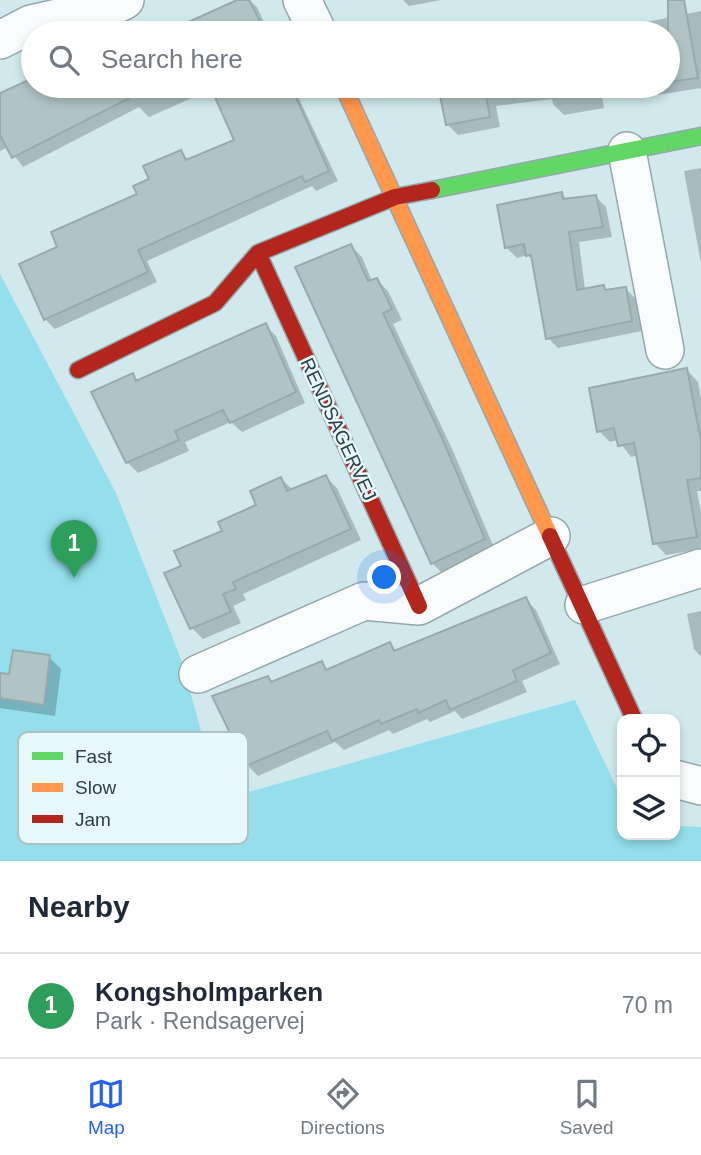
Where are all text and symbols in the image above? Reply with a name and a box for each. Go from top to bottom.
search box [21,21,680,98]
icon: search [45,41,83,79]
text: Search here [101,44,243,74]
street label: RENDSAGERVEJ [296,355,381,504]
pin: 1 [51,520,97,578]
your location [367,560,401,594]
map controls [617,714,680,840]
button: locate [617,714,680,777]
legend [18,732,248,844]
text: Fast [75,746,113,767]
text: Slow [75,777,116,798]
button: layers [617,777,680,840]
text: Jam [75,809,111,830]
text: Nearby [28,890,130,923]
text: Kongsholmparken [95,977,323,1007]
text: 1 [45,992,57,1018]
text: 70 m [622,992,673,1018]
text: Park · Rendsagervej [95,1008,305,1034]
tab: Map [87,1075,125,1139]
tab: Directions [300,1075,385,1139]
tab: Saved [560,1075,614,1139]

